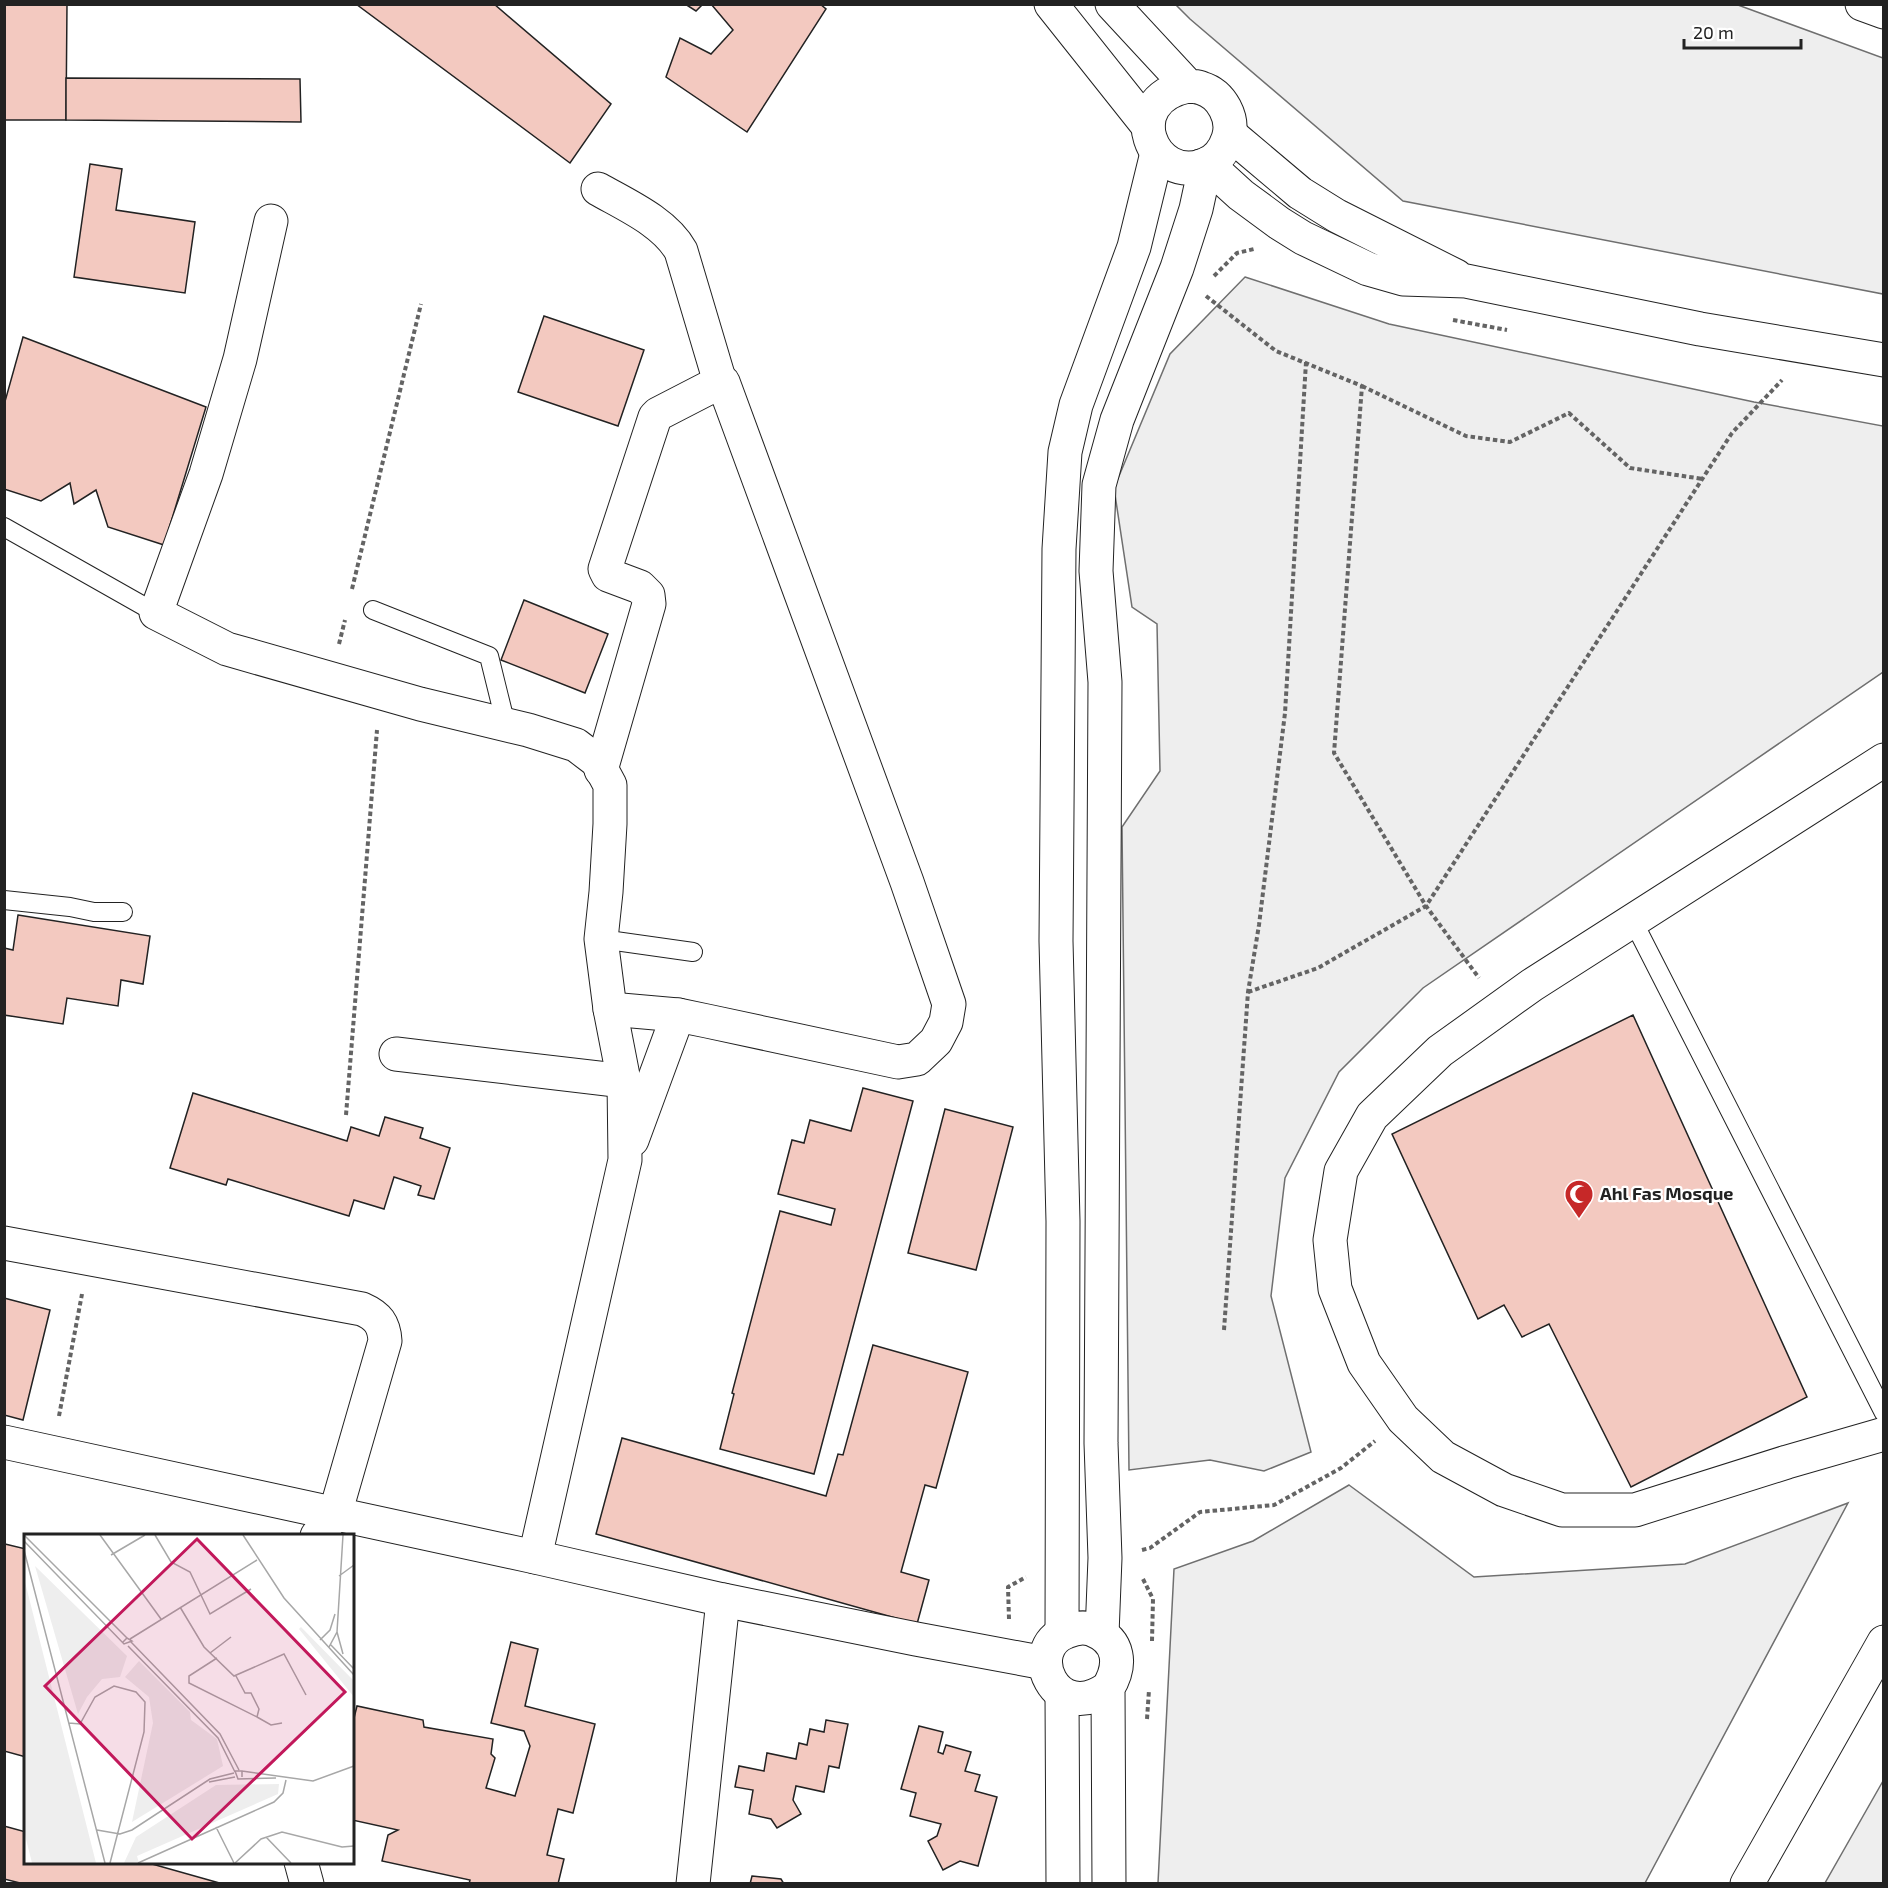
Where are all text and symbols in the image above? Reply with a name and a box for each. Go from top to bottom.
scale bar [1684,12,1801,50]
text: 20 m [1693,21,1734,43]
mosque icon: Ahl Fas Mosque [1563,1178,1595,1220]
place label: Ahl Fas Mosque [1600,1182,1734,1204]
inset map [24,1534,354,1864]

